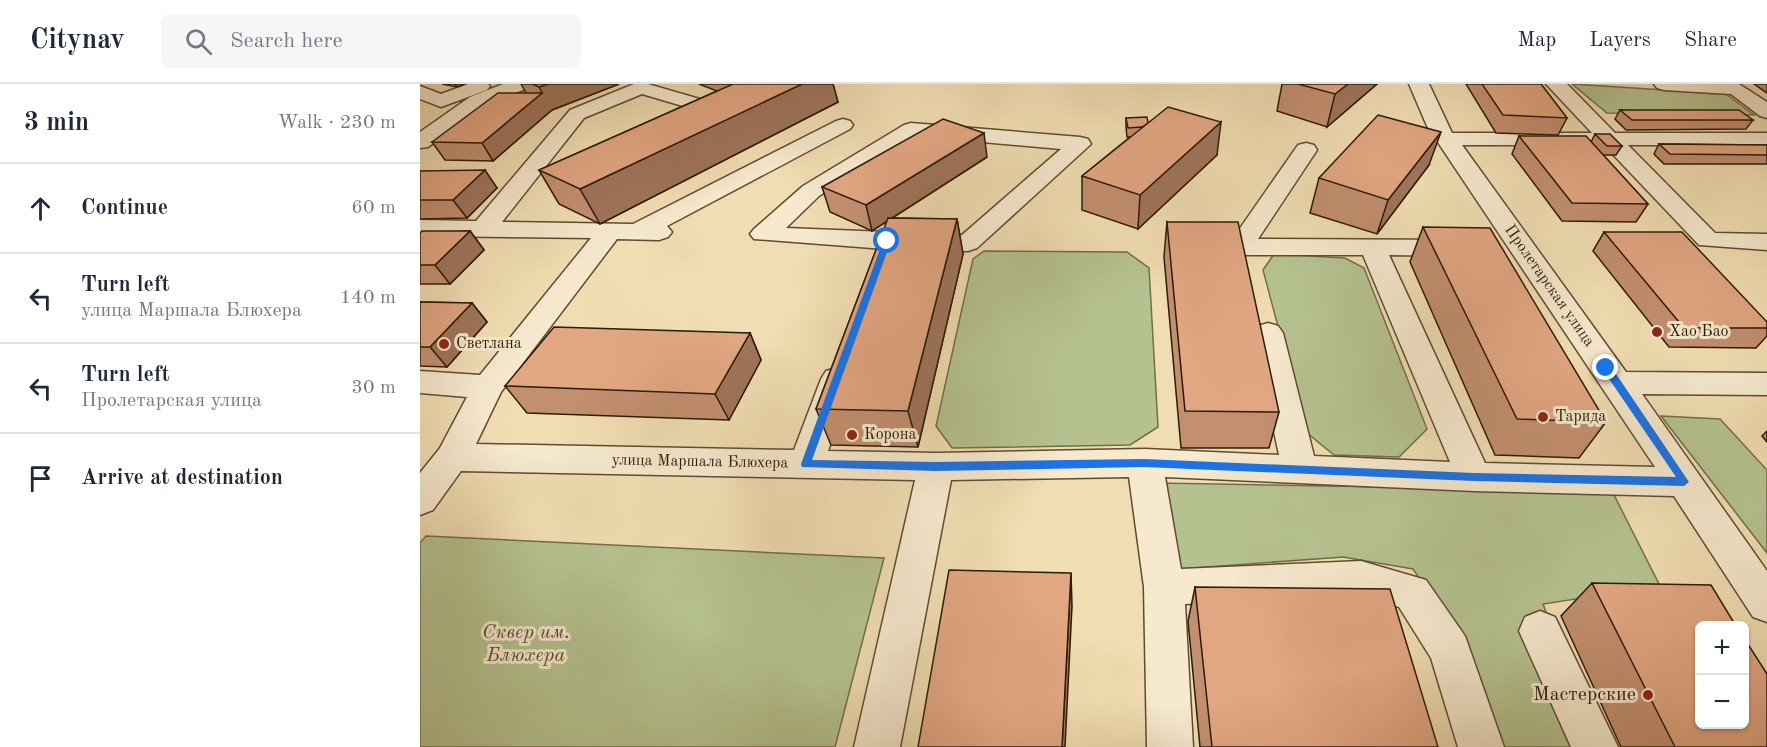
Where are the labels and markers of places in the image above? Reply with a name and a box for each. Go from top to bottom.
place label: Хао Бао [1669,324,1729,340]
marker: Хао Бао [1650,325,1664,339]
place label: Светлана [456,336,522,352]
marker: Светлана [437,337,451,351]
place label: Тарида [1555,409,1606,425]
marker: Тарида [1536,410,1550,424]
place label: Корона [864,427,917,443]
marker: Корона [845,428,859,442]
place label: Мастерские [1533,685,1636,705]
marker: Мастерские [1641,688,1655,702]

